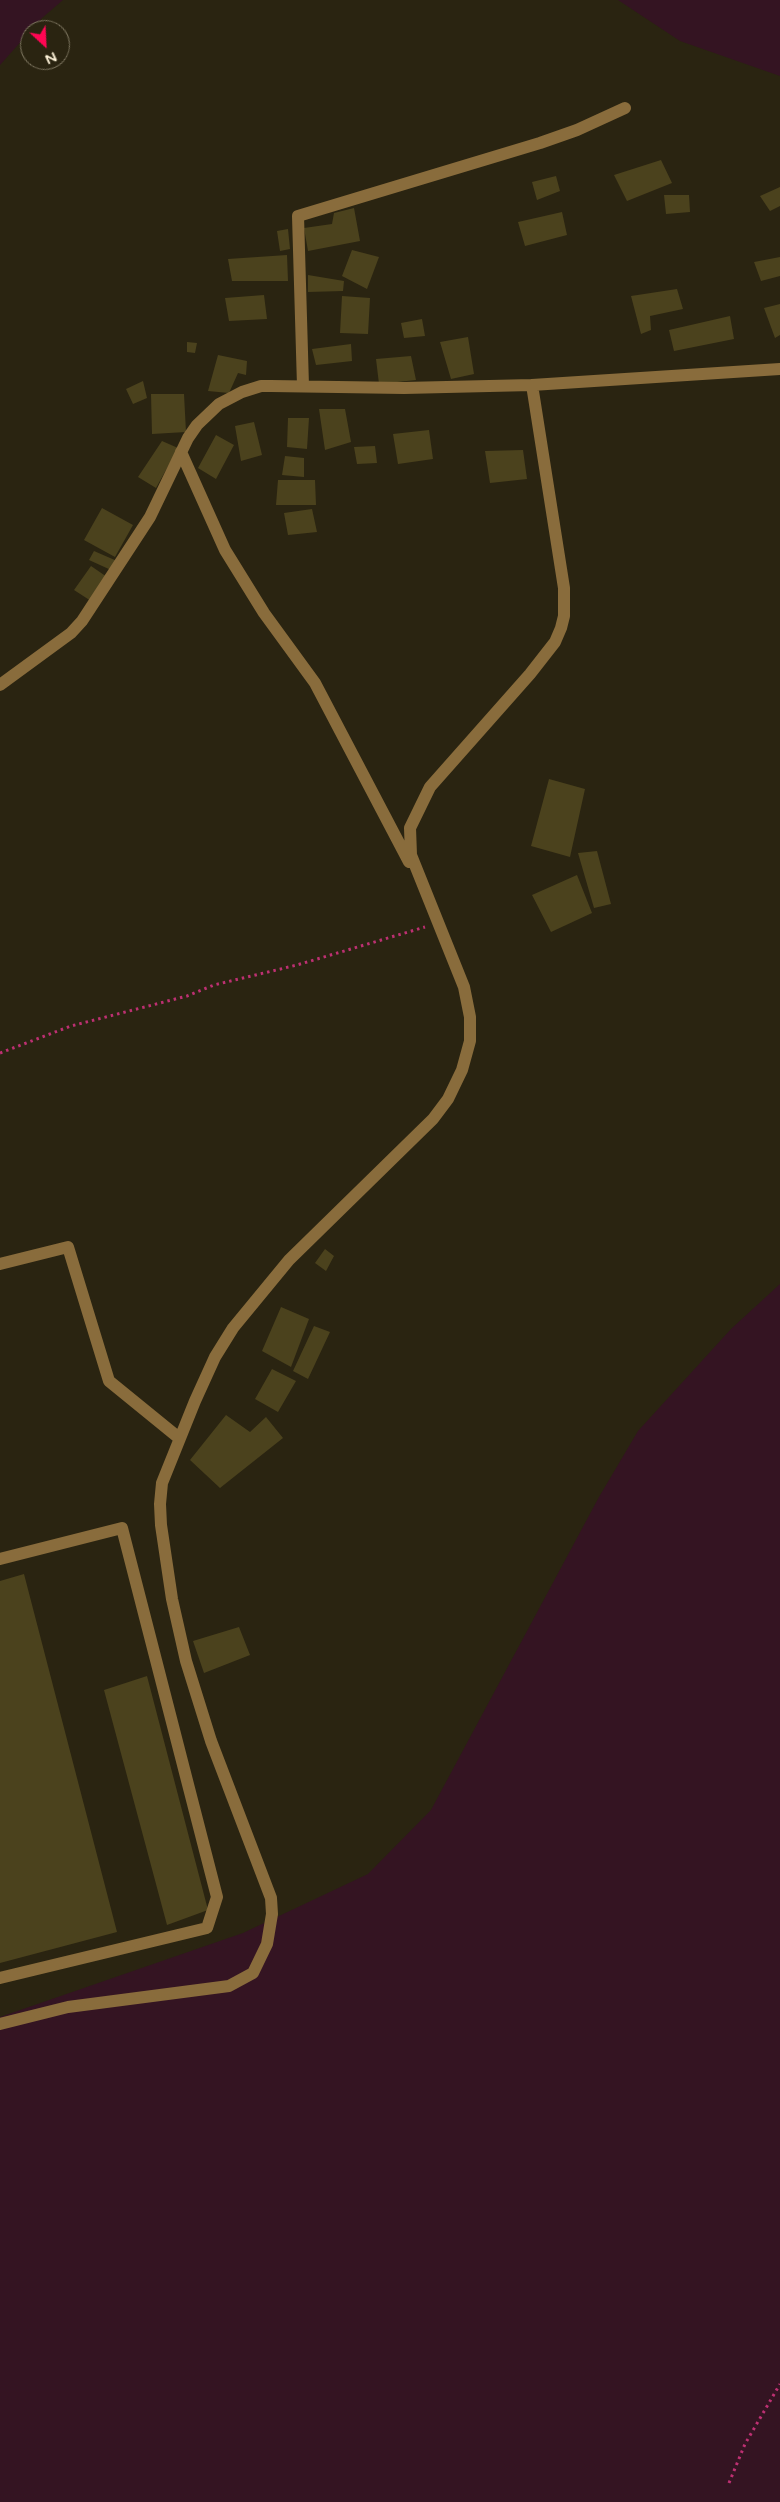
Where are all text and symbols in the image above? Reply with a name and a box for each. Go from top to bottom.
north arrow [20,20,70,70]
text: N [42,48,60,68]

